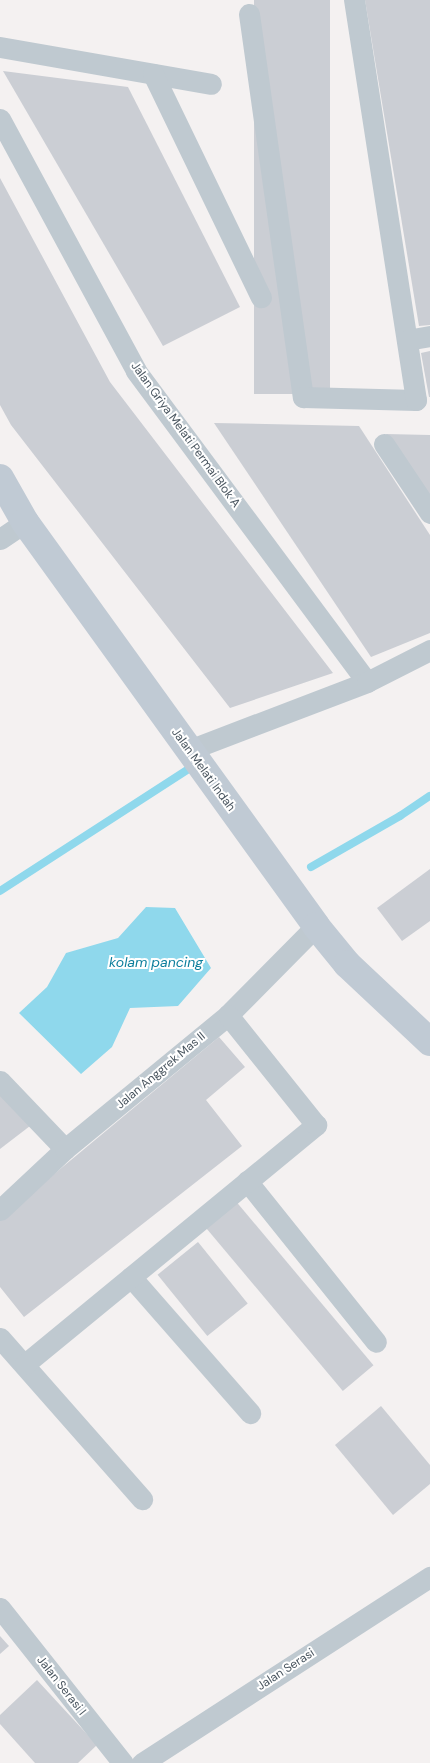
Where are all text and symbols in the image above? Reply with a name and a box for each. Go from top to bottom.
street label: Jalan Griya Melati Permai Blok A [127,359,243,511]
street label: Jalan Melati Indah [168,726,238,814]
water label: kolam pancing [109,954,203,970]
street label: Jalan Anggrek Mas II [114,1030,208,1112]
street label: Jalan Serasi [255,1646,317,1694]
street label: Jalan Serasi I [33,1653,89,1719]

